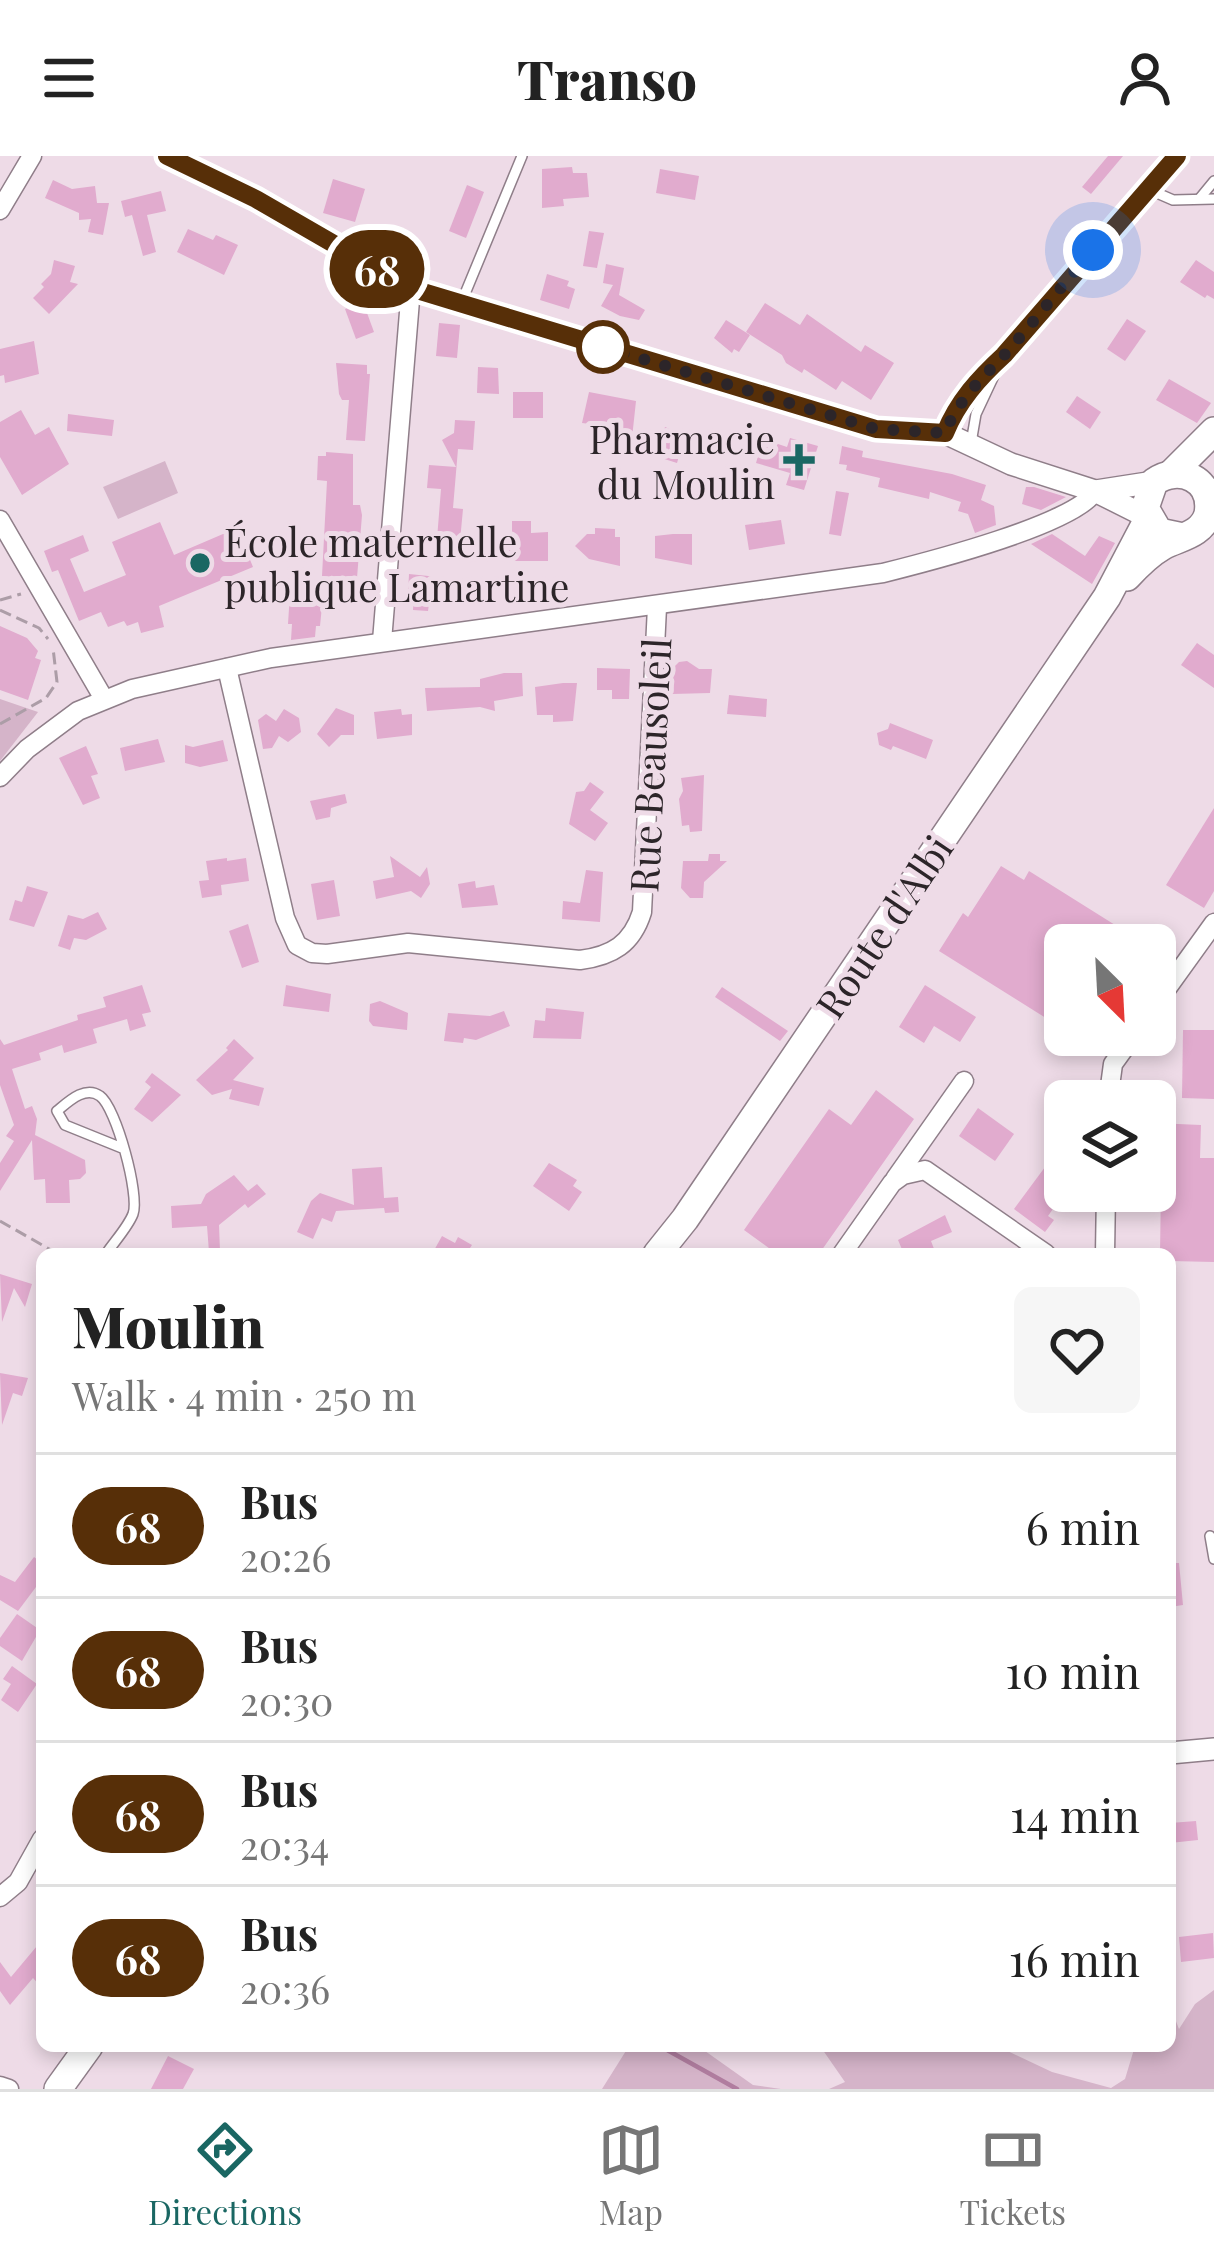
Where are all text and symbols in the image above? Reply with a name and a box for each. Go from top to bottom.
text: Transo [517,42,697,114]
icon: menu [36,45,102,111]
icon: person [1112,45,1178,111]
your location [1063,220,1123,280]
line badge: 68 [323,230,431,308]
text: 68 [353,241,401,297]
unlabelled marker [578,322,628,372]
place label: Pharmacie du Moulin [589,412,775,509]
marker: Pharmacie du Moulin [786,447,812,473]
place label: École maternelle publique Lamartine [224,515,570,612]
marker: École maternelle publique Lamartine [187,550,213,576]
street label: Rue Beausoleil [616,636,682,894]
street label: Route d'Albi [803,825,963,1027]
north arrow [1044,924,1176,1056]
map controls [1044,924,1176,1212]
button: layers [1044,1080,1176,1212]
text: Moulin [72,1286,264,1362]
button: heart [1014,1287,1140,1413]
text: Walk · 4 min · 250 m [72,1369,416,1421]
text: Bus [240,1470,318,1530]
text: 6 min [1026,1496,1140,1556]
text: 68 [114,1498,162,1554]
text: 20:26 [240,1530,331,1582]
text: Bus [240,1614,318,1674]
text: 10 min [1005,1640,1140,1700]
text: 68 [114,1642,162,1698]
text: 20:30 [240,1674,333,1726]
text: Bus [240,1758,318,1818]
text: 14 min [1010,1784,1140,1844]
text: 68 [114,1786,162,1842]
text: 20:34 [240,1818,329,1870]
text: Bus [240,1902,318,1962]
text: 16 min [1009,1928,1140,1988]
text: 68 [114,1930,162,1986]
text: 20:36 [240,1962,330,2014]
tab: Directions [148,2117,302,2233]
tab: Map [598,2117,664,2233]
tab: Tickets [960,2117,1066,2233]

